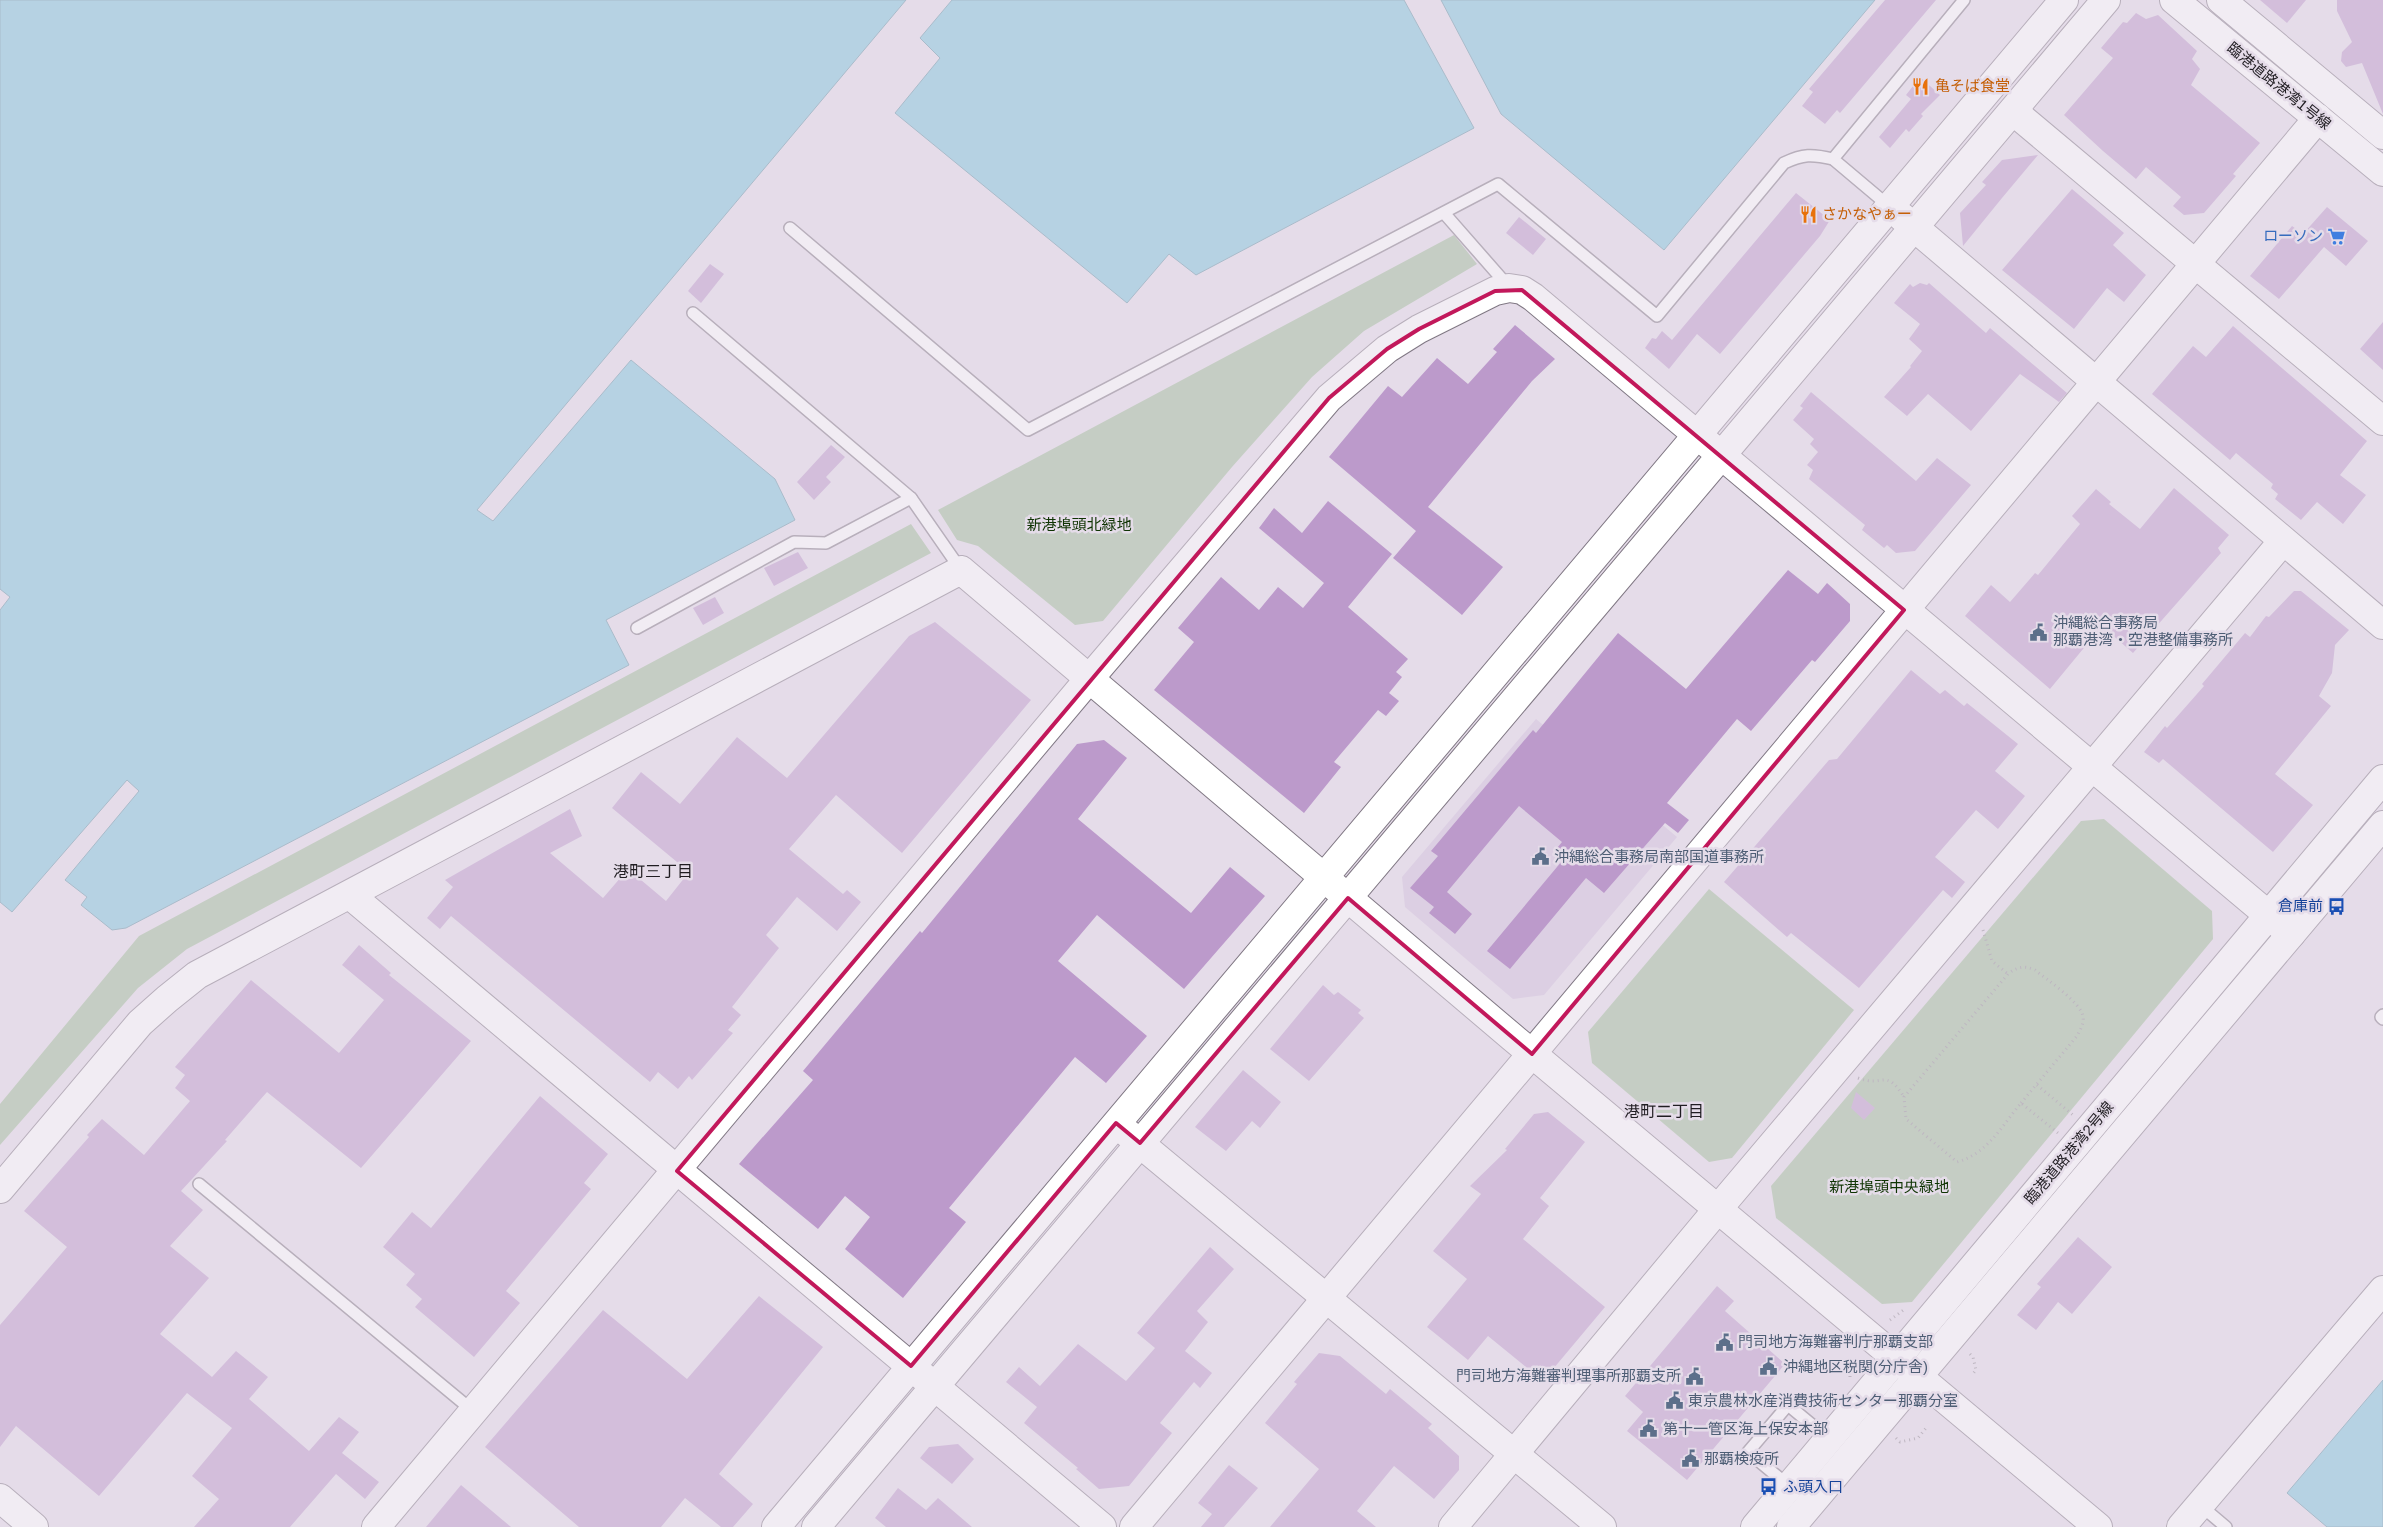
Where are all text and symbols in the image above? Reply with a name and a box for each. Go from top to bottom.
street label: 臨港道路港湾1号線 [2224,39,2335,133]
restaurant icon: 亀そば食堂 [1911,76,1931,96]
place label: 亀そば食堂 [1935,77,2010,94]
restaurant icon: さかなやぁー [1798,204,1818,224]
place label: さかなやぁー [1822,205,1912,222]
supermarket icon: ローソン [2327,226,2347,246]
place label: ローソン [2263,227,2323,244]
park label: 新港埠頭北緑地 [1026,516,1132,533]
place label: 沖縄総合事務局 那覇港湾・空港整備事務所 [2053,614,2233,648]
public building icon: 沖縄総合事務局 那覇港湾・空港整備事務所 [2029,622,2049,642]
public building icon: 沖縄総合事務局南部国道事務所 [1530,847,1550,867]
place label: 沖縄総合事務局南部国道事務所 [1554,848,1764,865]
district label: 港町三丁目 [613,863,693,880]
bus stop icon: 倉庫前 [2327,896,2347,916]
place label: 倉庫前 [2278,897,2323,914]
street label: 臨港道路港湾2号線 [2021,1098,2116,1207]
district label: 港町二丁目 [1624,1103,1704,1120]
park label: 新港埠頭中央緑地 [1829,1178,1949,1195]
public building icon: 門司地方海難審判庁那覇支部 [1714,1332,1734,1352]
place label: 門司地方海難審判庁那覇支部 [1738,1333,1933,1350]
public building icon: 沖縄地区税関(分庁舎) [1759,1357,1779,1377]
place label: 沖縄地区税関(分庁舎) [1783,1358,1928,1375]
public building icon: 門司地方海難審判理事所那覇支所 [1685,1366,1705,1386]
place label: 門司地方海難審判理事所那覇支所 [1456,1367,1681,1384]
public building icon: 東京農林水産消費技術センター那覇分室 [1664,1391,1684,1411]
place label: 東京農林水産消費技術センター那覇分室 [1688,1392,1958,1409]
public building icon: 第十一管区海上保安本部 [1639,1419,1659,1439]
place label: 第十一管区海上保安本部 [1663,1420,1828,1437]
public building icon: 那覇検疫所 [1680,1449,1700,1469]
place label: 那覇検疫所 [1704,1450,1779,1467]
bus stop icon: ふ頭入口 [1759,1477,1779,1497]
place label: ふ頭入口 [1783,1478,1843,1495]

